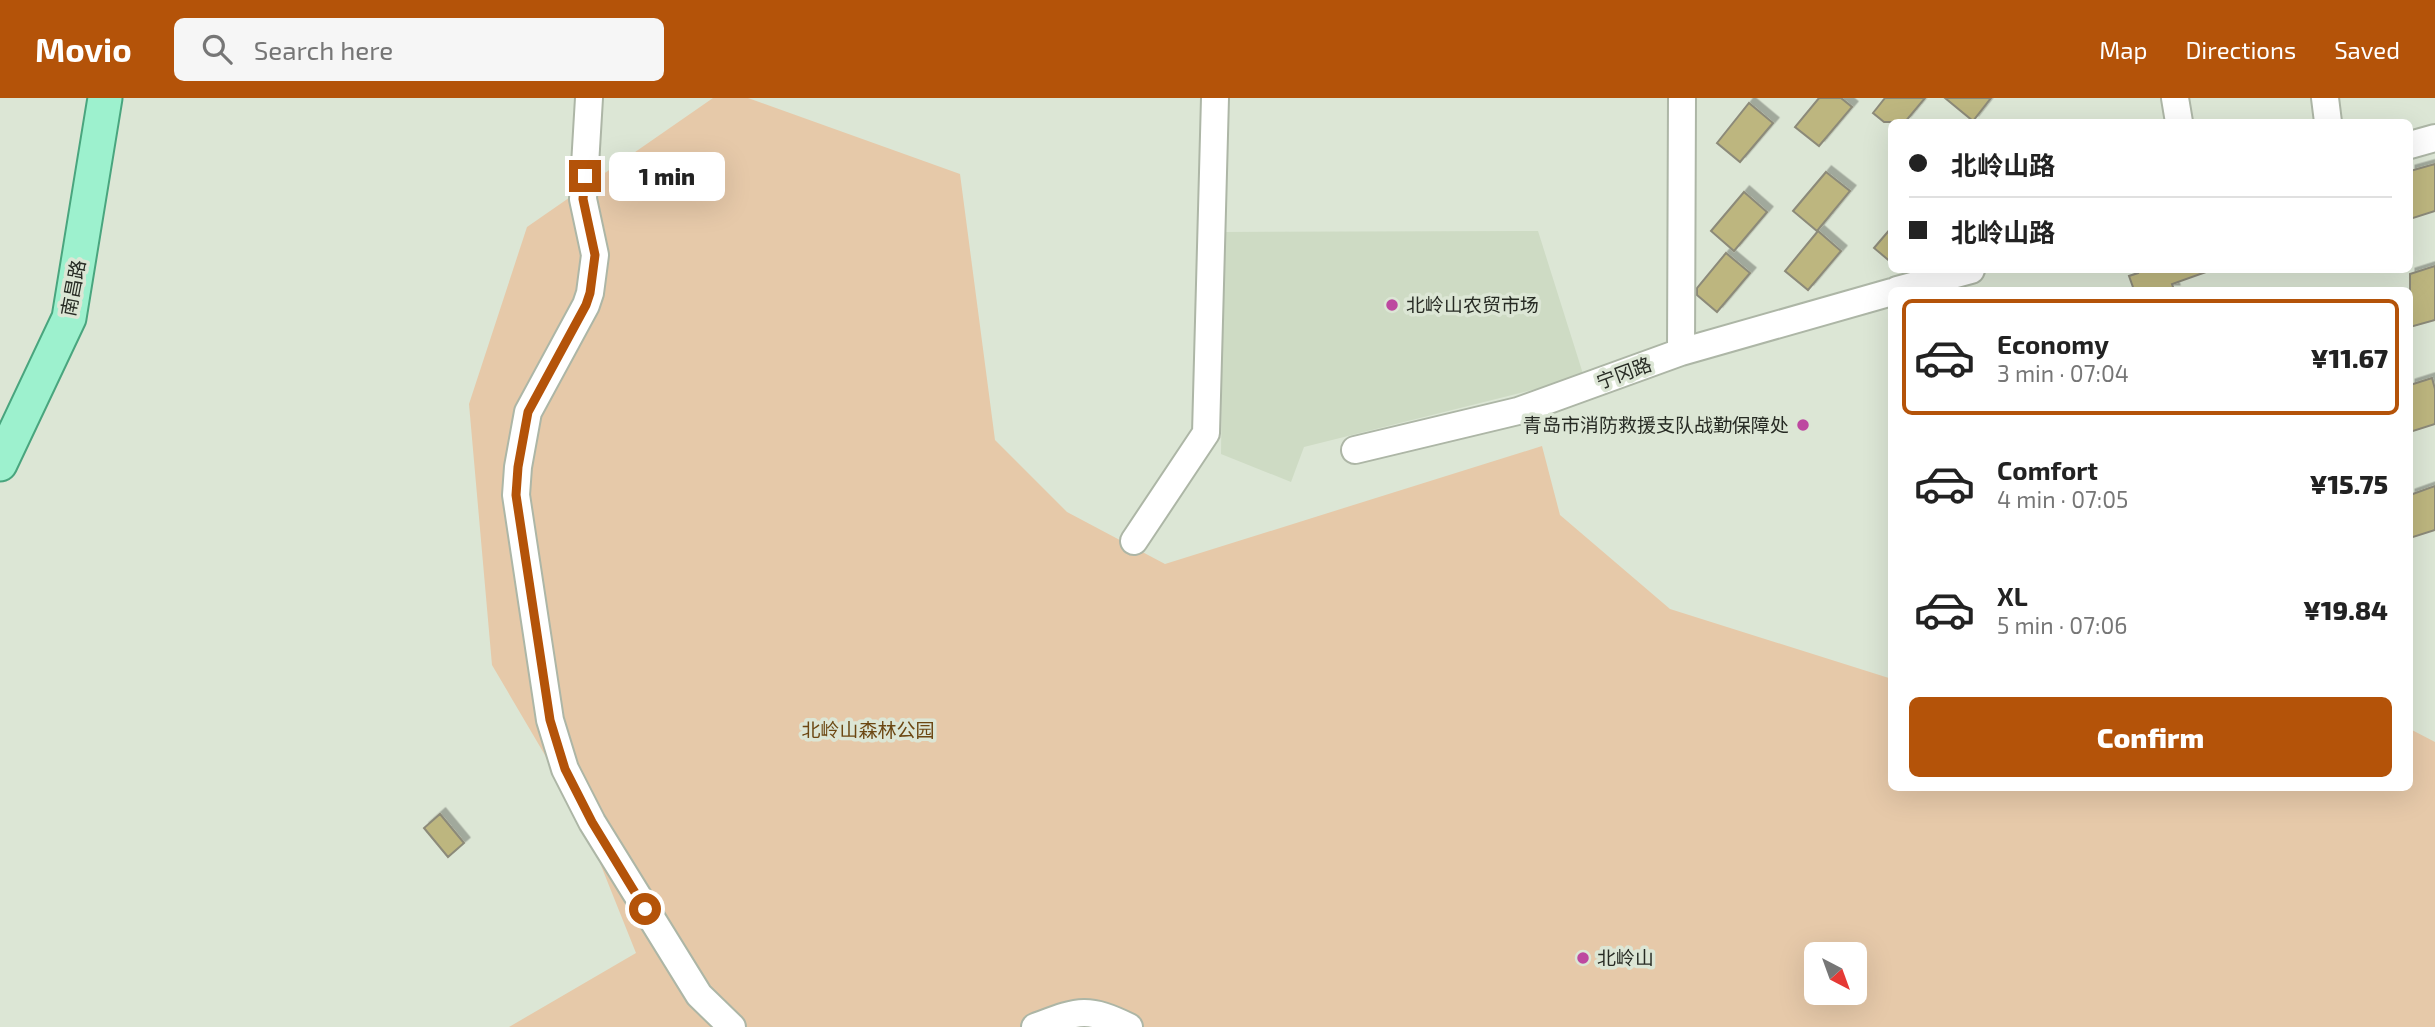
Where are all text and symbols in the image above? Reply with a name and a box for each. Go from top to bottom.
search box [174,18,664,81]
text: Movio [35,29,132,69]
icon: search [198,30,236,68]
text: Search here [254,34,393,65]
text: Map [2099,35,2147,64]
text: Directions [2185,35,2296,64]
text: Saved [2334,35,2400,64]
text: 北岭山路 [1951,149,2055,180]
callout: 1 min [610,152,725,200]
route end [569,160,601,192]
text: 1 min [639,162,695,190]
text: 北岭山路 [1951,216,2055,247]
street label: 南昌路 [56,258,89,318]
place label: 北岭山农贸市场 [1406,293,1539,316]
marker: 北岭山农贸市场 [1384,297,1400,313]
icon: car [1913,326,1976,389]
text: Economy [1997,328,2109,359]
text: ¥11.67 [2311,342,2388,373]
street label: 宁冈路 [1593,352,1655,393]
text: 3 min · 07:04 [1997,359,2129,387]
place label: 青岛市消防救援支队战勤保障处 [1523,413,1789,436]
marker: 青岛市消防救援支队战勤保障处 [1795,417,1811,433]
icon: car [1913,452,1976,515]
text: Comfort [1997,454,2098,485]
text: ¥15.75 [2309,468,2388,499]
text: 4 min · 07:05 [1997,485,2128,513]
icon: car [1913,578,1976,641]
text: XL [1997,580,2028,611]
text: ¥19.84 [2303,594,2388,625]
text: 5 min · 07:06 [1997,611,2127,639]
button: Confirm [1909,697,2392,777]
park label: 北岭山森林公园 [801,718,935,741]
route start [629,893,661,925]
north arrow [1804,942,1867,1004]
map controls [1804,942,1867,1005]
place label: 北岭山 [1597,946,1654,969]
marker: 北岭山 [1575,950,1591,966]

